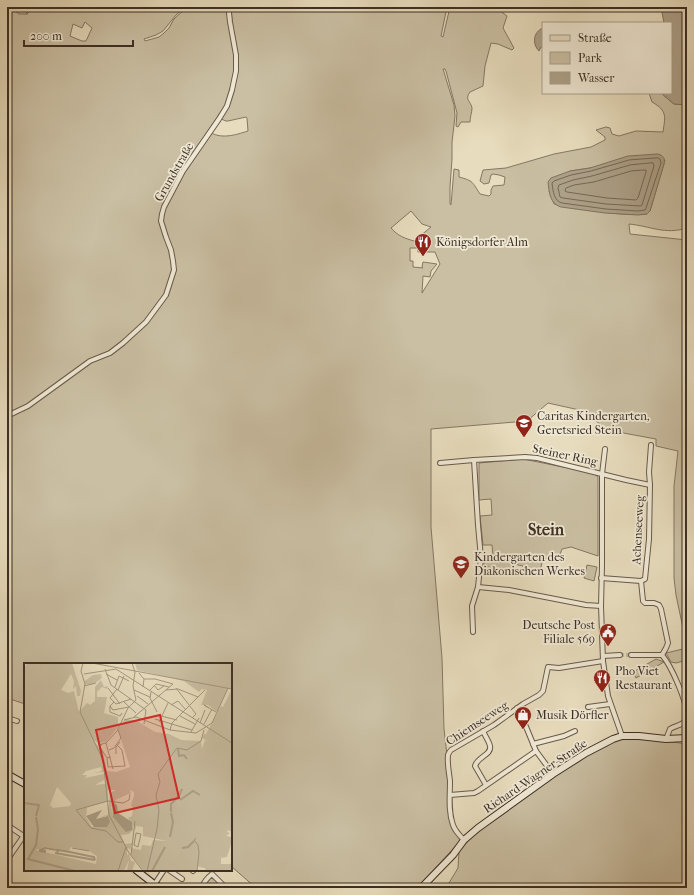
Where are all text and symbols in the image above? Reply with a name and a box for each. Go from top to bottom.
scale bar [24,22,133,48]
legend [542,22,672,94]
text: 200 m [30,29,62,43]
text: Straße [578,31,612,45]
text: Park [578,51,603,65]
text: Wasser [577,71,615,85]
street label: Grundstraße [151,140,197,204]
restaurant icon: Königsdorfer Alm [413,232,433,257]
place label: Königsdorfer Alm [436,235,528,249]
place label: Caritas Kindergarten, Geretsried Stein [537,409,650,437]
school or university icon: Caritas Kindergarten, Geretsried Stein [514,413,534,438]
street label: Steiner Ring [531,441,599,469]
street label: Achenseeweg [629,494,647,566]
district label: Stein [528,520,565,539]
place label: Kindergarten des Diakonischen Werkes [474,550,585,578]
school or university icon: Kindergarten des Diakonischen Werkes [451,554,471,579]
place label: Deutsche Post Filiale 569 [522,618,596,646]
public building icon: Deutsche Post Filiale 569 [598,622,618,647]
inset map [24,663,232,871]
place label: Pho Viet Restaurant [615,664,673,692]
restaurant icon: Pho Viet Restaurant [592,668,612,693]
street label: Chiemseeweg [443,697,511,748]
shop icon: Musik Dörfler [513,705,533,730]
place label: Musik Dörfler [536,708,609,722]
street label: Richard-Wagner-Straße [481,736,590,816]

